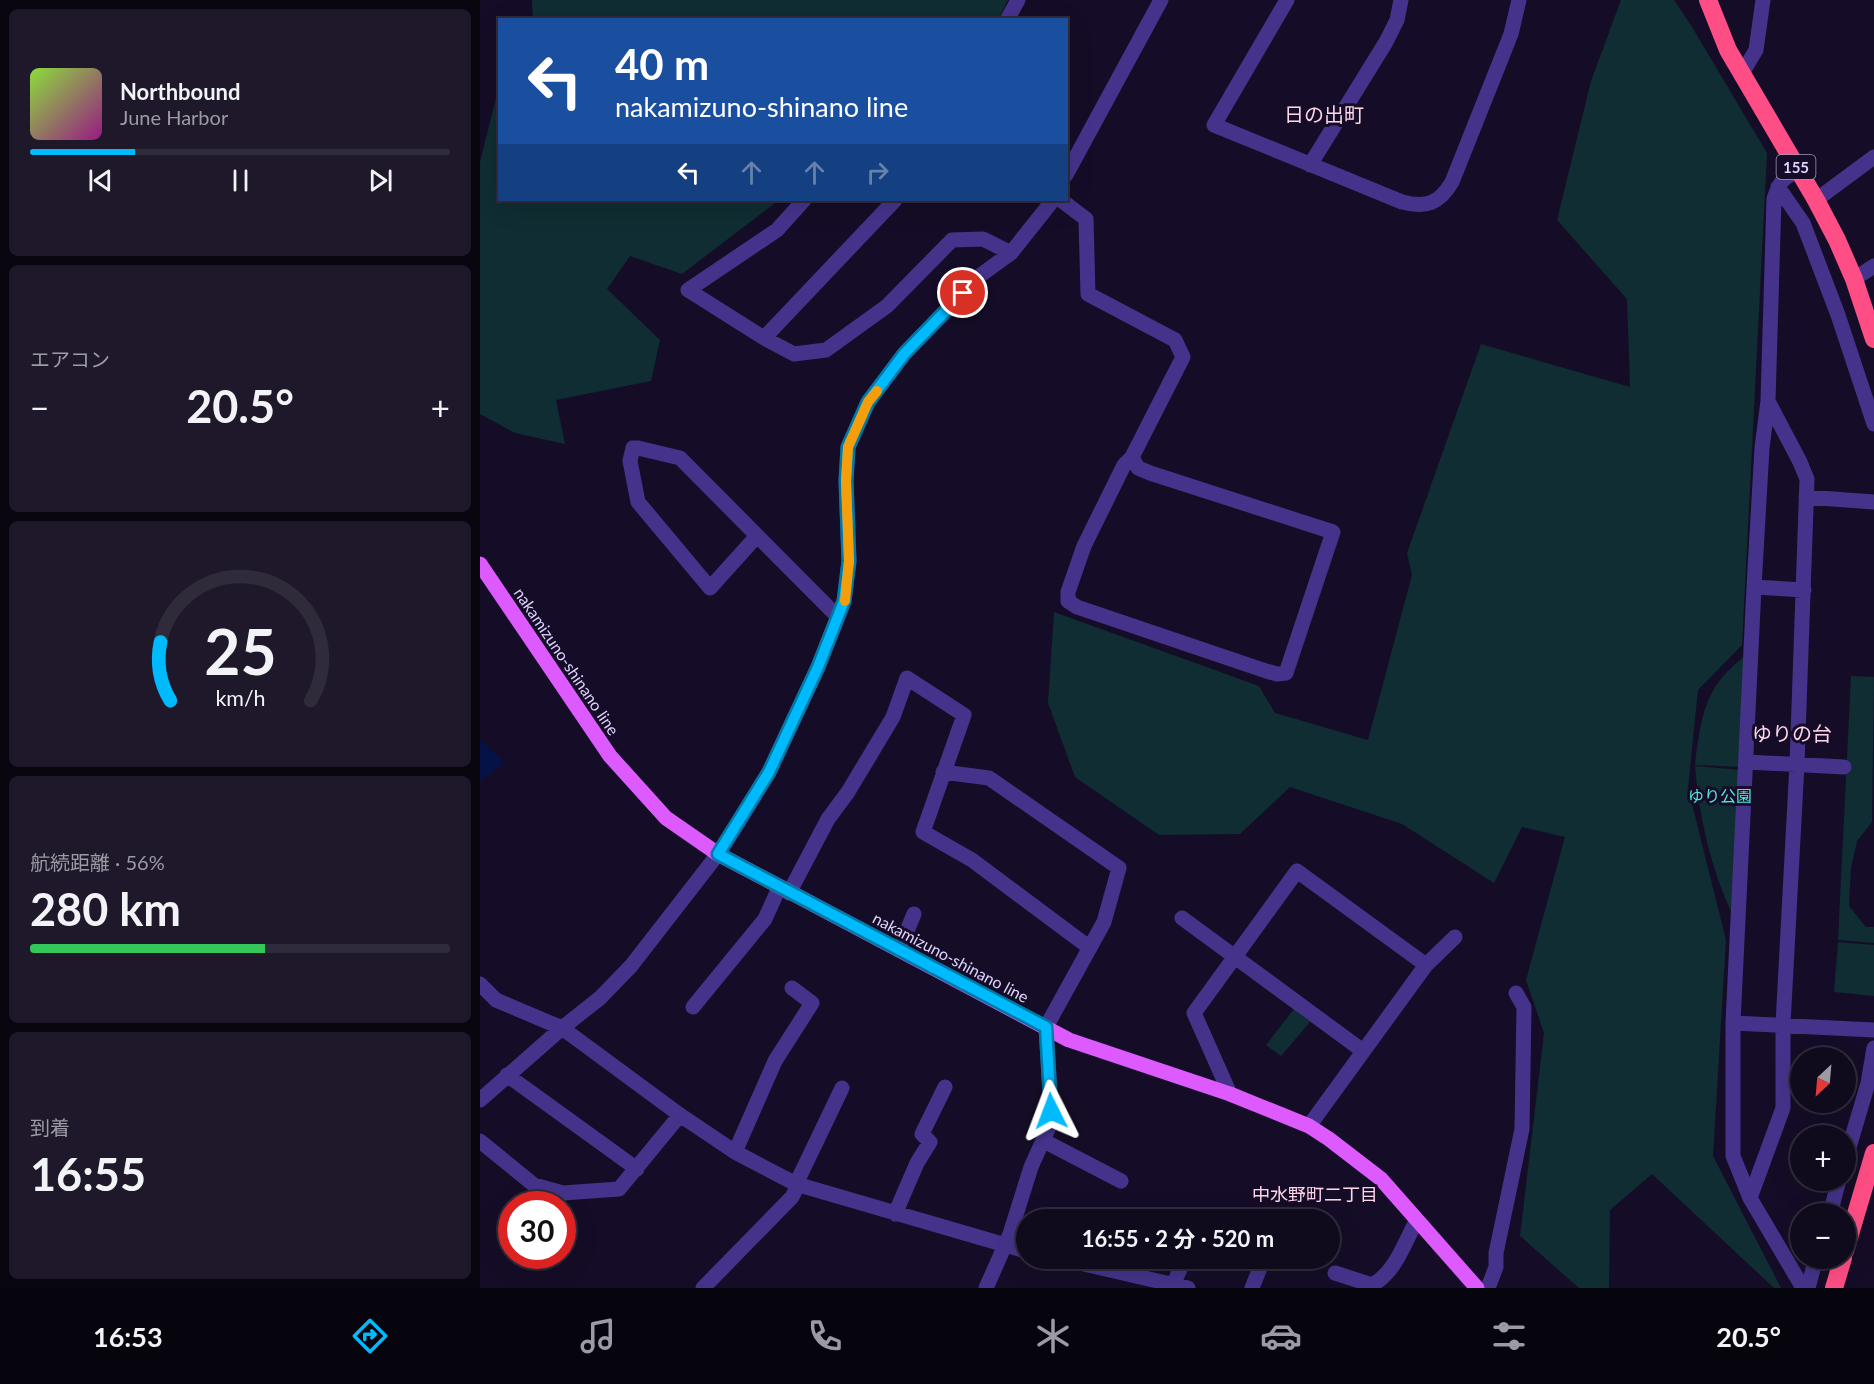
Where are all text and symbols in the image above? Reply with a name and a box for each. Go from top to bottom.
text: 40 m [615,39,709,89]
icon: left [516,42,594,120]
text: Northbound [120,78,240,105]
text: nakamizuno-shinano line [615,90,908,123]
district label: 日の出町 [1284,102,1364,126]
text: June Harbor [120,105,228,129]
road number: 155 [1776,155,1816,179]
icon: left [672,156,705,189]
icon: ahead [735,156,768,189]
icon: ahead [798,156,831,189]
icon: right [861,156,894,189]
icon: previous [84,164,117,197]
icon: pause [224,164,257,197]
icon: next [364,164,397,197]
pin [937,267,988,318]
icon: arrive [946,276,979,309]
text: エアコン [30,347,110,371]
text: 20.5° [186,379,294,433]
text: − [30,387,49,427]
text: + [431,387,450,427]
street label: nakamizuno-shinano line [511,584,623,738]
text: 25 [204,613,276,688]
text: km/h [215,685,265,711]
district label: ゆりの台 [1752,721,1832,745]
park label: ゆり公園 [1688,786,1752,805]
text: 航続距離 · 56% [30,850,165,874]
text: 280 km [30,882,181,936]
street label: nakamizuno-shinano line [870,908,1032,1006]
north arrow [1790,1047,1856,1113]
map controls [1790,1047,1856,1269]
position arrow [1019,1079,1083,1143]
text: 到着 [30,1115,70,1139]
button: + [1790,1125,1856,1191]
text: 16:55 [30,1147,146,1201]
district label: 中水野町二丁目 [1252,1183,1378,1205]
speed limit sign: 30 [498,1191,576,1269]
button: − [1790,1203,1856,1269]
text: 16:55 · 2 分 · 520 m [1082,1225,1274,1252]
icon: directions [349,1315,391,1357]
icon: music [577,1315,619,1357]
icon: phone [804,1315,846,1357]
icon: climate [1032,1315,1074,1357]
icon: car [1260,1315,1302,1357]
icon: filters [1488,1315,1530,1357]
text: 16:53 [93,1320,163,1353]
text: 20.5° [1716,1320,1781,1353]

